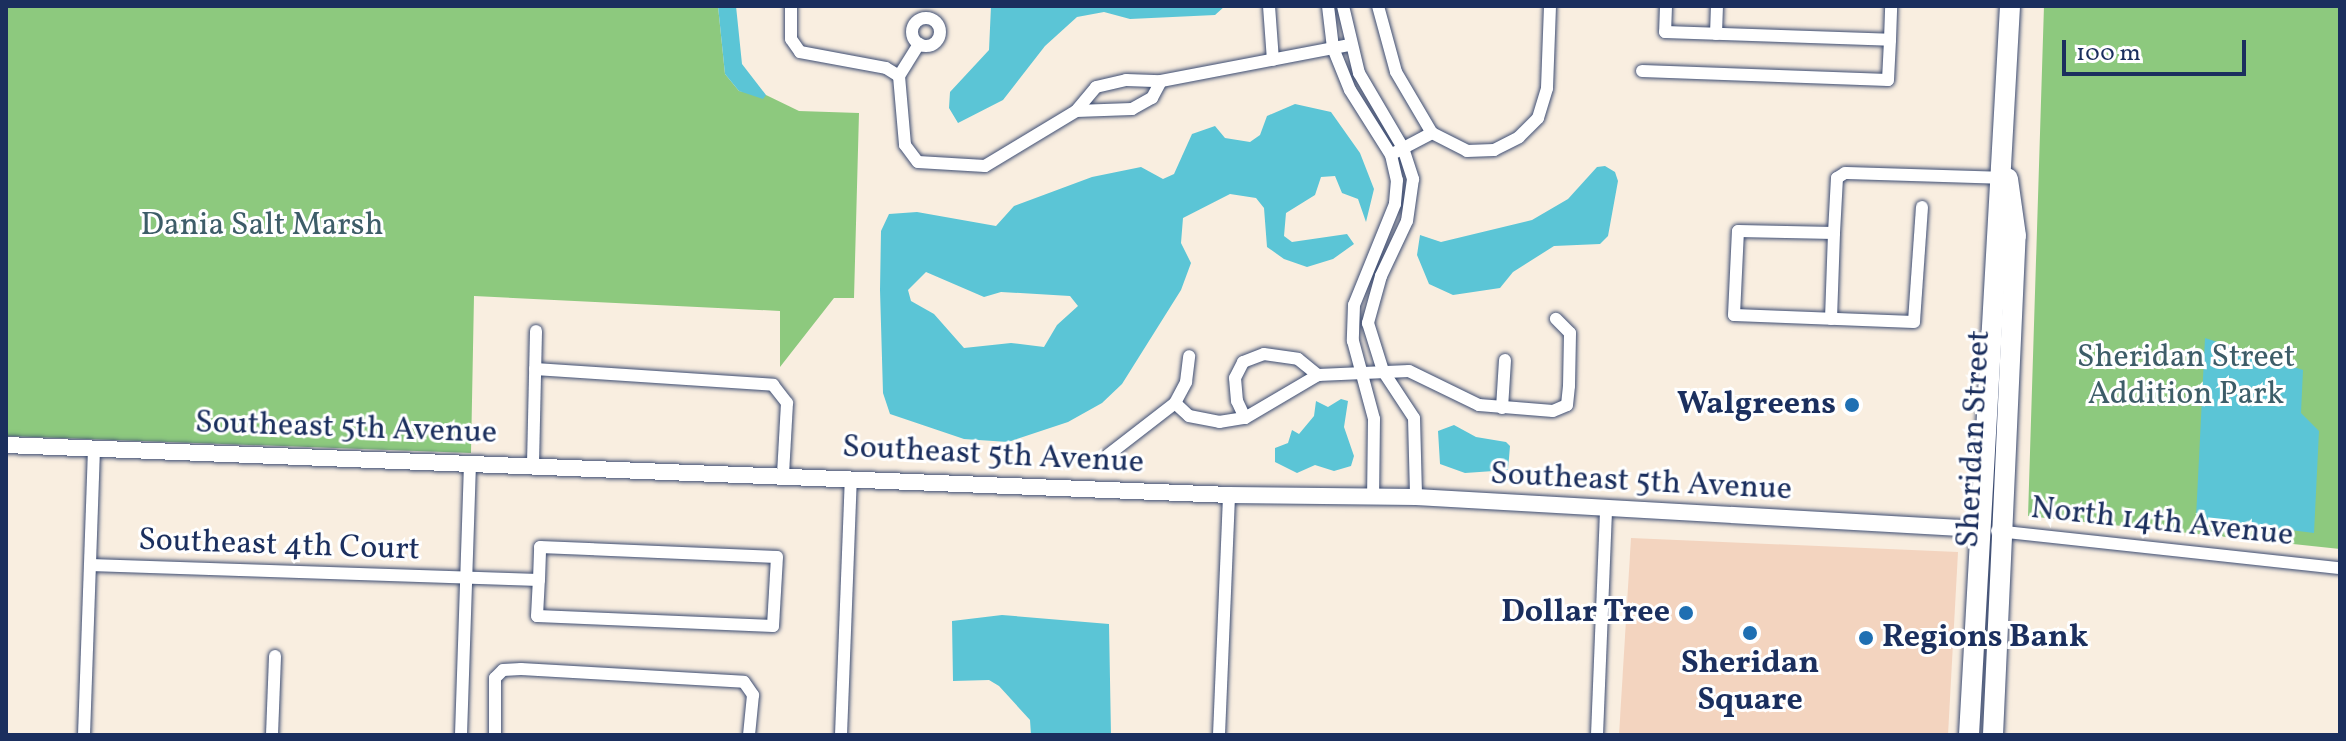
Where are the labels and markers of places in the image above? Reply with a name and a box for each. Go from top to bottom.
place label: Walgreens [1677,386,1836,424]
marker: Walgreens [1843,396,1861,414]
place label: Dollar Tree [1501,594,1670,632]
marker: Dollar Tree [1677,604,1695,622]
place label: Regions Bank [1882,619,2088,657]
marker: Sheridan Square [1741,624,1759,642]
marker: Regions Bank [1857,629,1875,647]
place label: Sheridan Square [1681,646,1819,721]

